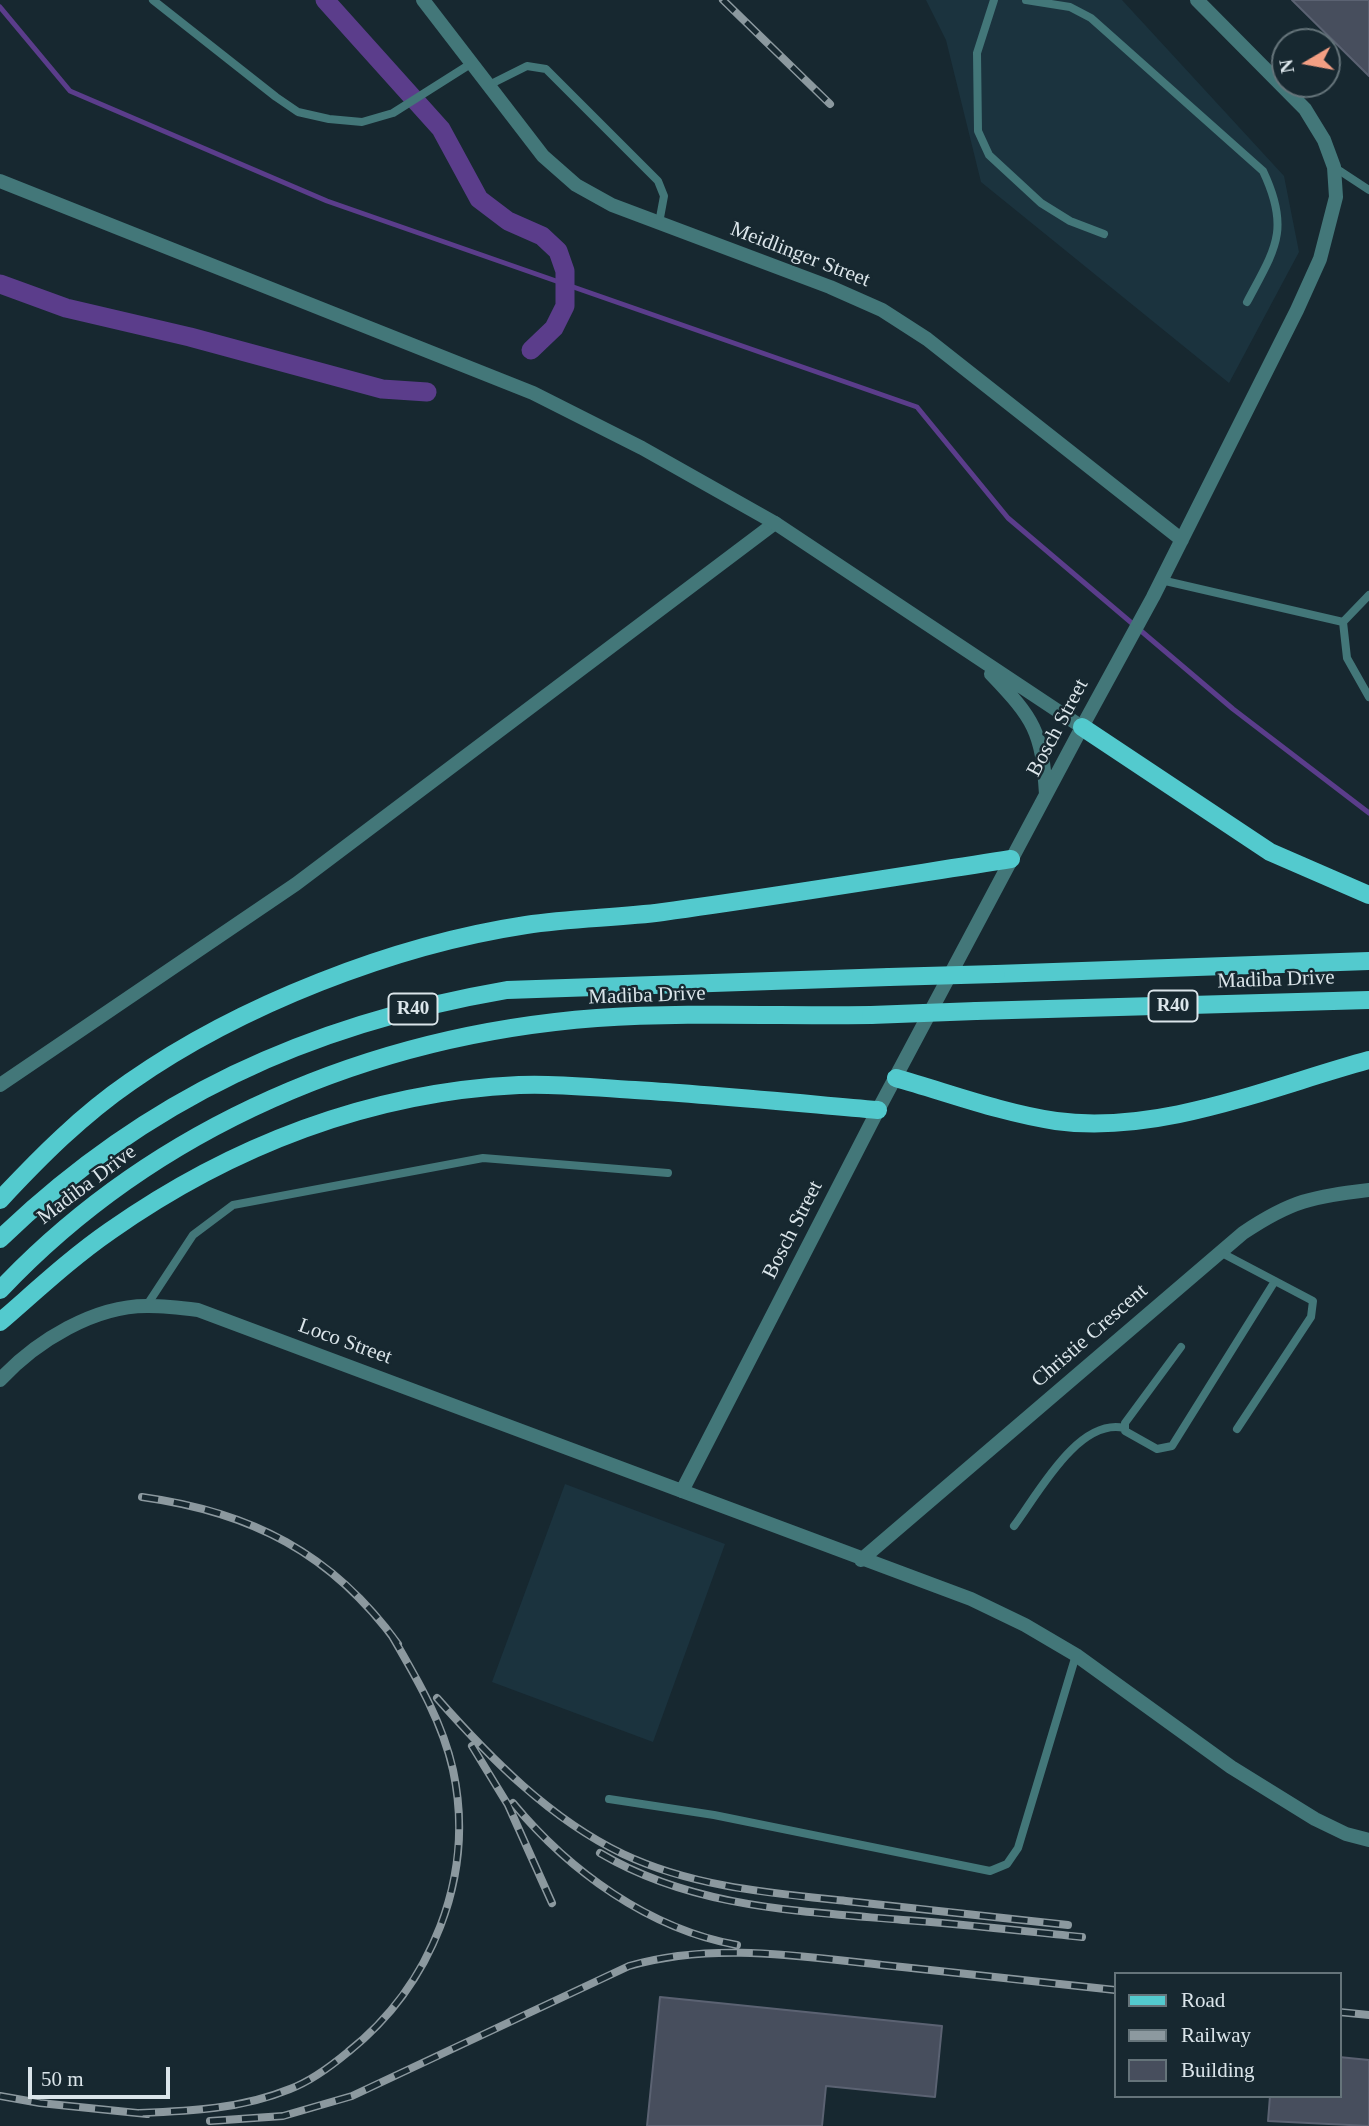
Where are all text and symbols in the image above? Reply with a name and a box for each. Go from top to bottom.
north arrow [1271,28,1341,98]
text: N [1275,58,1298,75]
street label: Meidlinger Street [727,217,873,293]
street label: Bosch Street [1022,675,1094,781]
street label: Madiba Drive [1217,965,1335,995]
street label: Madiba Drive [588,981,706,1011]
road number: R40 [1148,990,1198,1022]
road number: R40 [388,993,438,1024]
street label: Madiba Drive [33,1140,141,1230]
street label: Bosch Street [758,1177,828,1283]
street label: Christie Crescent [1027,1279,1153,1393]
street label: Loco Street [295,1314,395,1370]
legend [1114,1972,1341,2098]
text: Road [1181,1988,1225,2012]
text: Railway [1181,2023,1251,2047]
scale bar [32,2052,173,2096]
text: Building [1181,2058,1255,2082]
text: 50 m [41,2067,84,2091]

